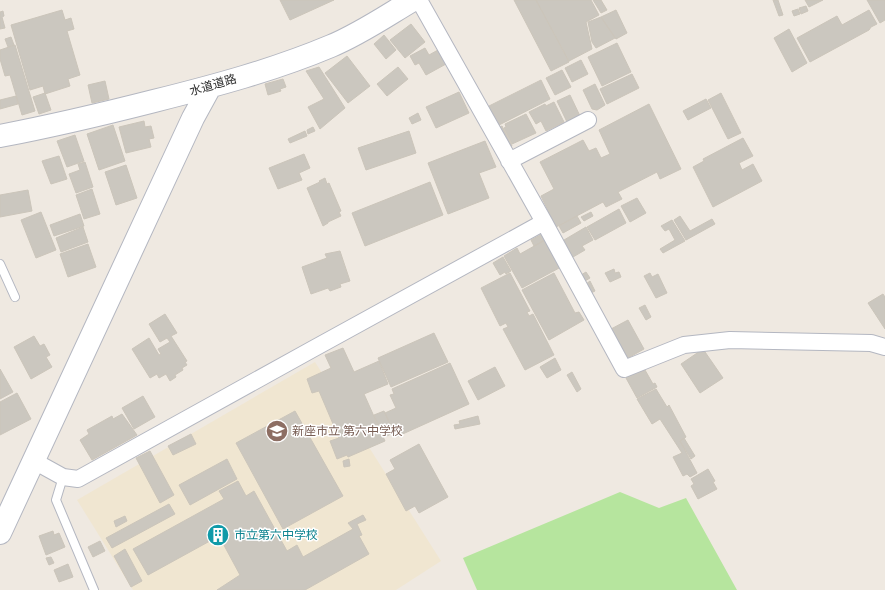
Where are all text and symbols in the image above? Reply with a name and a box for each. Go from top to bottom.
street label: 水道道路 [188,72,238,98]
school or university icon: 新座市立 第六中学校 [264,418,290,444]
place label: 新座市立 第六中学校 [292,424,403,438]
building icon: 市立第六中学校 [205,522,231,548]
place label: 市立第六中学校 [234,528,318,542]

